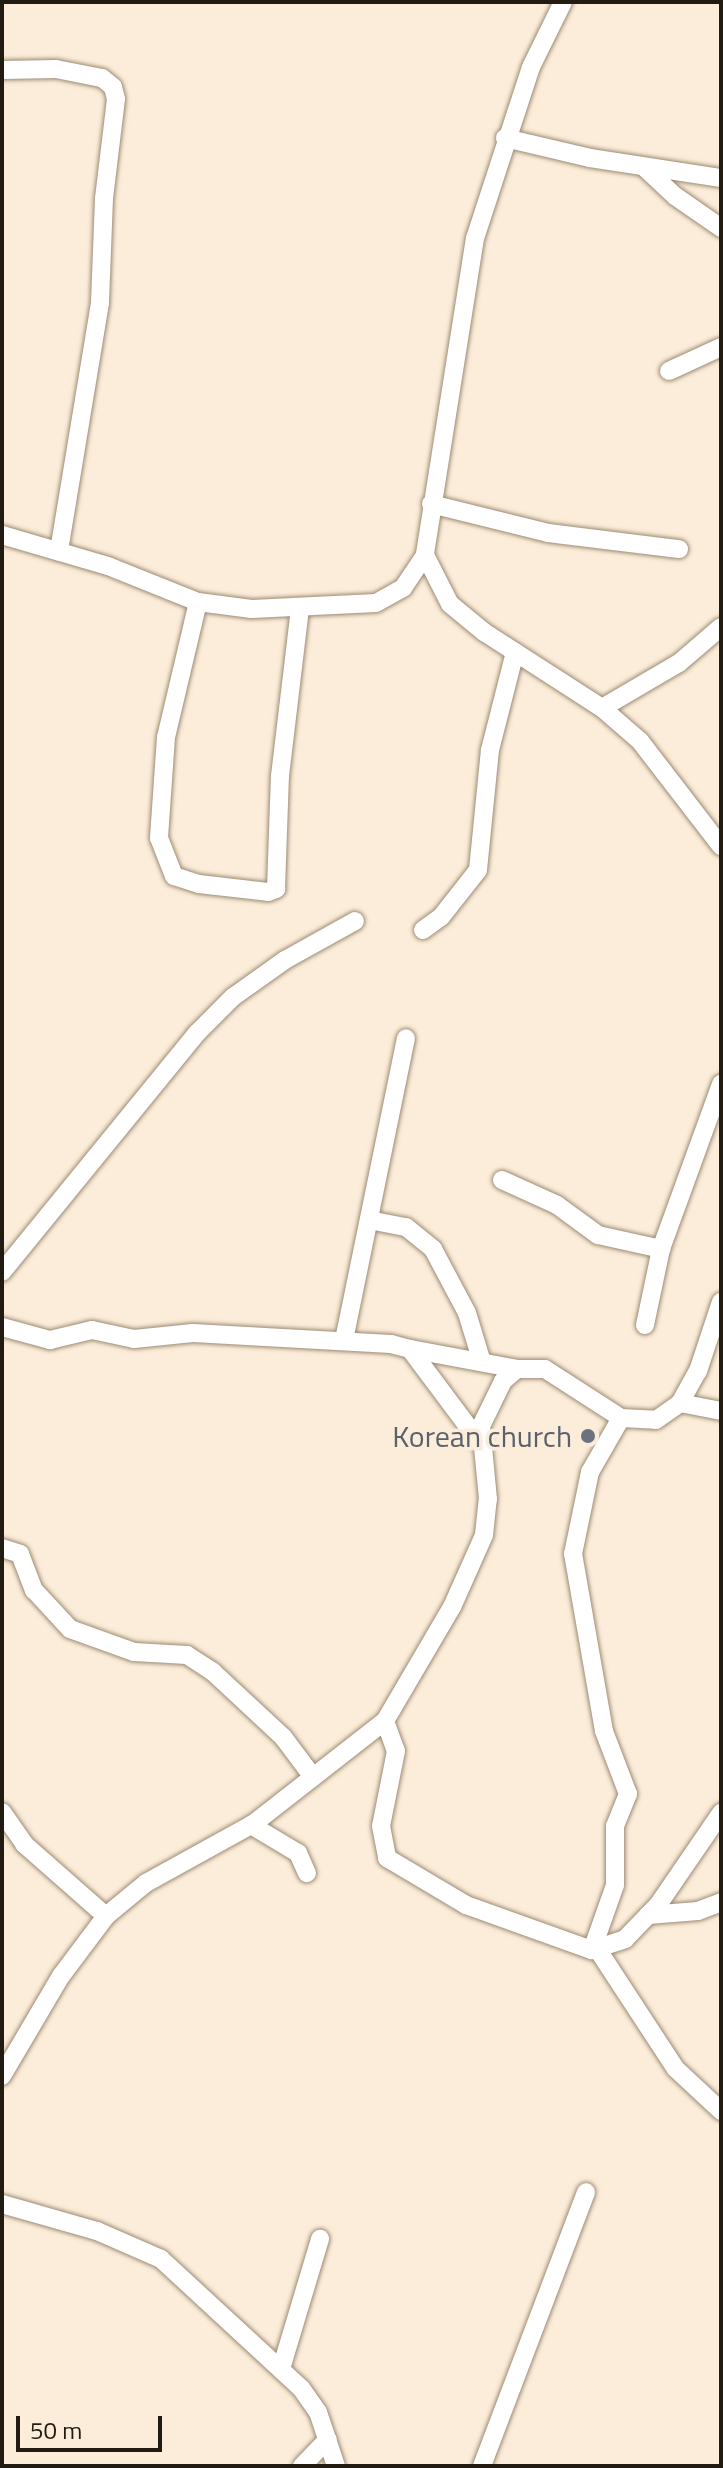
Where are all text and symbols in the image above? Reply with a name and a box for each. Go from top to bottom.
place label: Korean church [392,1418,572,1454]
marker: Korean church [579,1427,597,1445]
scale bar [20,2400,166,2450]
text: 50 m [30,2412,82,2448]

